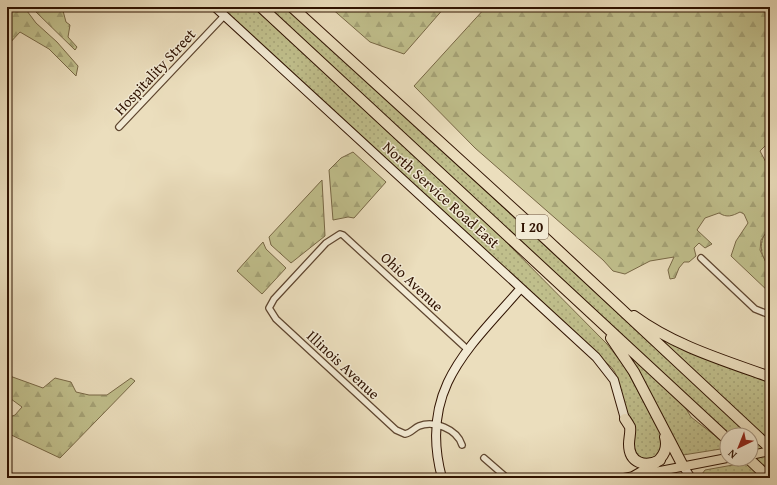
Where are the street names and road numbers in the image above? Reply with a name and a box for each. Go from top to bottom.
street label: Hospitality Street [109,24,201,119]
street label: North Service Road East [378,136,505,253]
road number: I 20 [516,215,548,239]
street label: Ohio Avenue [376,247,448,316]
street label: Illinois Avenue [302,325,384,404]

